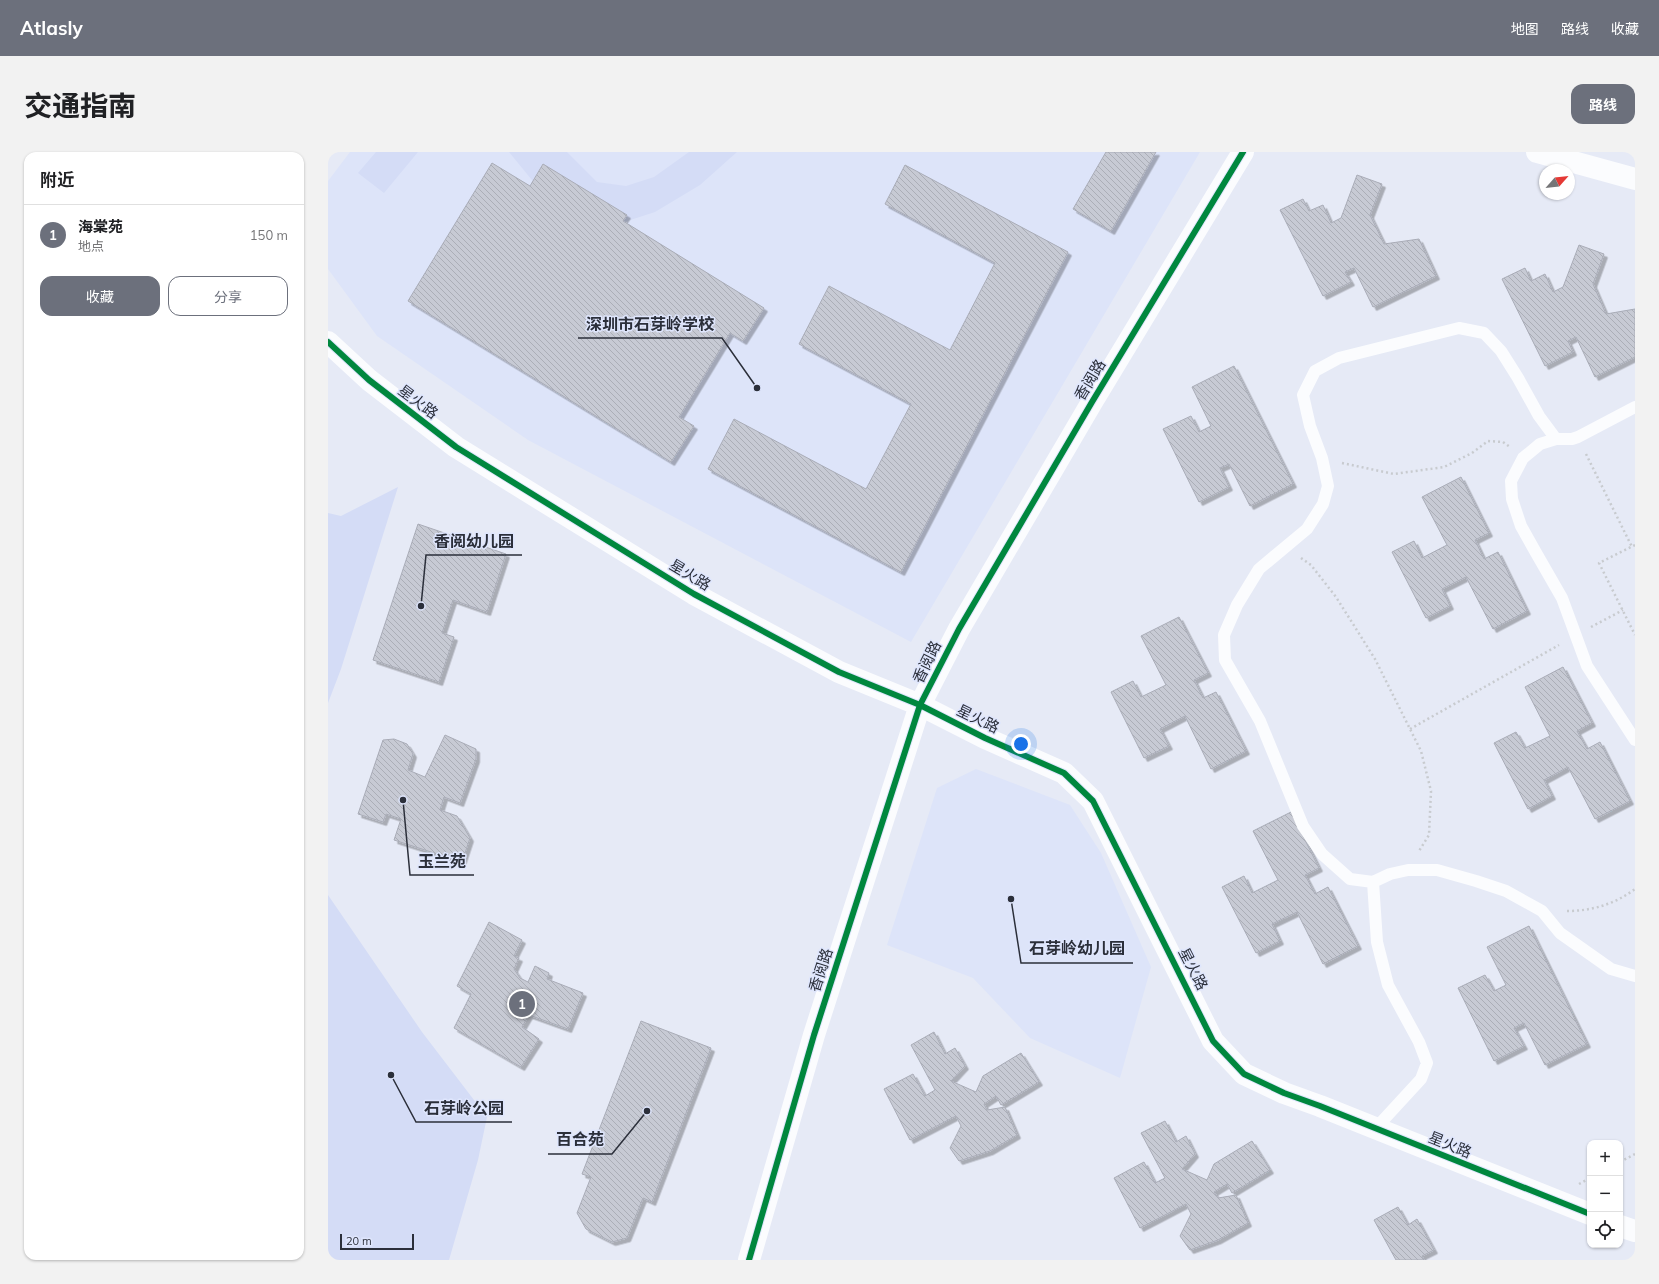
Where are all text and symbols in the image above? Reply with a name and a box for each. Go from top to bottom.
text: Atlasly [20,16,83,40]
text: 地图 [1511,20,1539,38]
text: 路线 [1561,20,1589,38]
text: 收藏 [1611,20,1639,38]
button: 路线 [1571,84,1635,124]
text: 交通指南 [24,88,136,123]
north arrow [1539,164,1575,200]
text: 附近 [40,169,74,190]
text: 海棠苑 [78,217,123,236]
text: 1 [49,227,57,243]
text: 150 m [250,227,288,243]
text: 地点 [78,238,104,254]
button: 收藏 [40,276,160,316]
button: 分享 [168,276,288,316]
callout: 深圳市石芽岭学校 [578,310,722,338]
text: 深圳市石芽岭学校 [586,314,715,334]
street label: 香阅路 [1070,356,1109,404]
street label: 星火路 [395,380,442,423]
callout: 香阅幼儿园 [426,527,522,555]
text: 香阅幼儿园 [434,531,514,551]
street label: 星火路 [666,555,714,594]
street label: 香阅路 [908,637,945,686]
street label: 星火路 [954,700,1003,737]
your location [1011,734,1031,754]
callout: 玉兰苑 [410,847,474,875]
text: 玉兰苑 [418,851,466,871]
callout: 石芽岭幼儿园 [1021,935,1133,963]
text: 石芽岭幼儿园 [1029,938,1125,958]
street label: 星火路 [1175,944,1212,993]
street label: 香阅路 [805,946,837,994]
pin: 1 [509,989,535,1019]
callout: 石芽岭公园 [416,1094,512,1122]
text: 石芽岭公园 [424,1098,504,1118]
callout: 百合苑 [548,1126,612,1154]
street label: 星火路 [1426,1127,1475,1162]
text: 百合苑 [556,1129,604,1149]
map controls [1587,1140,1623,1248]
button: + [1587,1140,1623,1176]
button: − [1587,1176,1623,1212]
button: locate [1587,1212,1623,1248]
scale bar [340,1232,414,1251]
text: 20 m [346,1234,372,1248]

